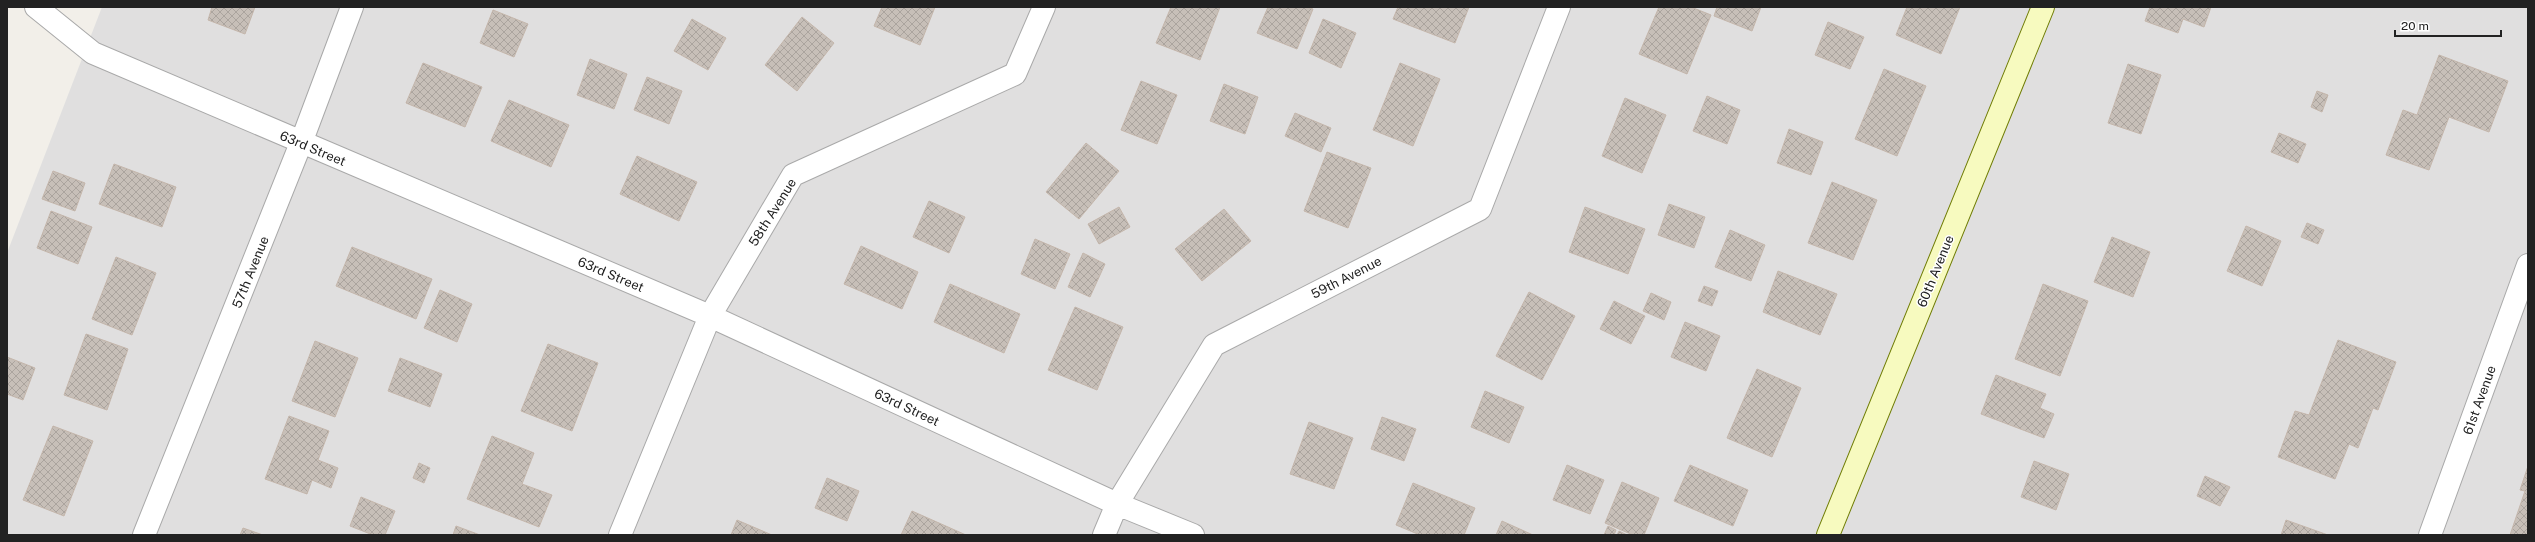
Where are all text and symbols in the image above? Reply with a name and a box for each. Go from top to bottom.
scale bar [2395,12,2501,38]
text: 20 m [2401,19,2429,33]
street label: 63rd Street [278,128,348,169]
street label: 58th Avenue [746,176,799,249]
street label: 60th Avenue [1914,233,1957,309]
street label: 57th Avenue [229,234,272,310]
street label: 59th Avenue [1309,253,1384,302]
street label: 63rd Street [576,254,646,295]
street label: 61st Avenue [2460,363,2499,437]
street label: 63rd Street [872,386,942,429]

